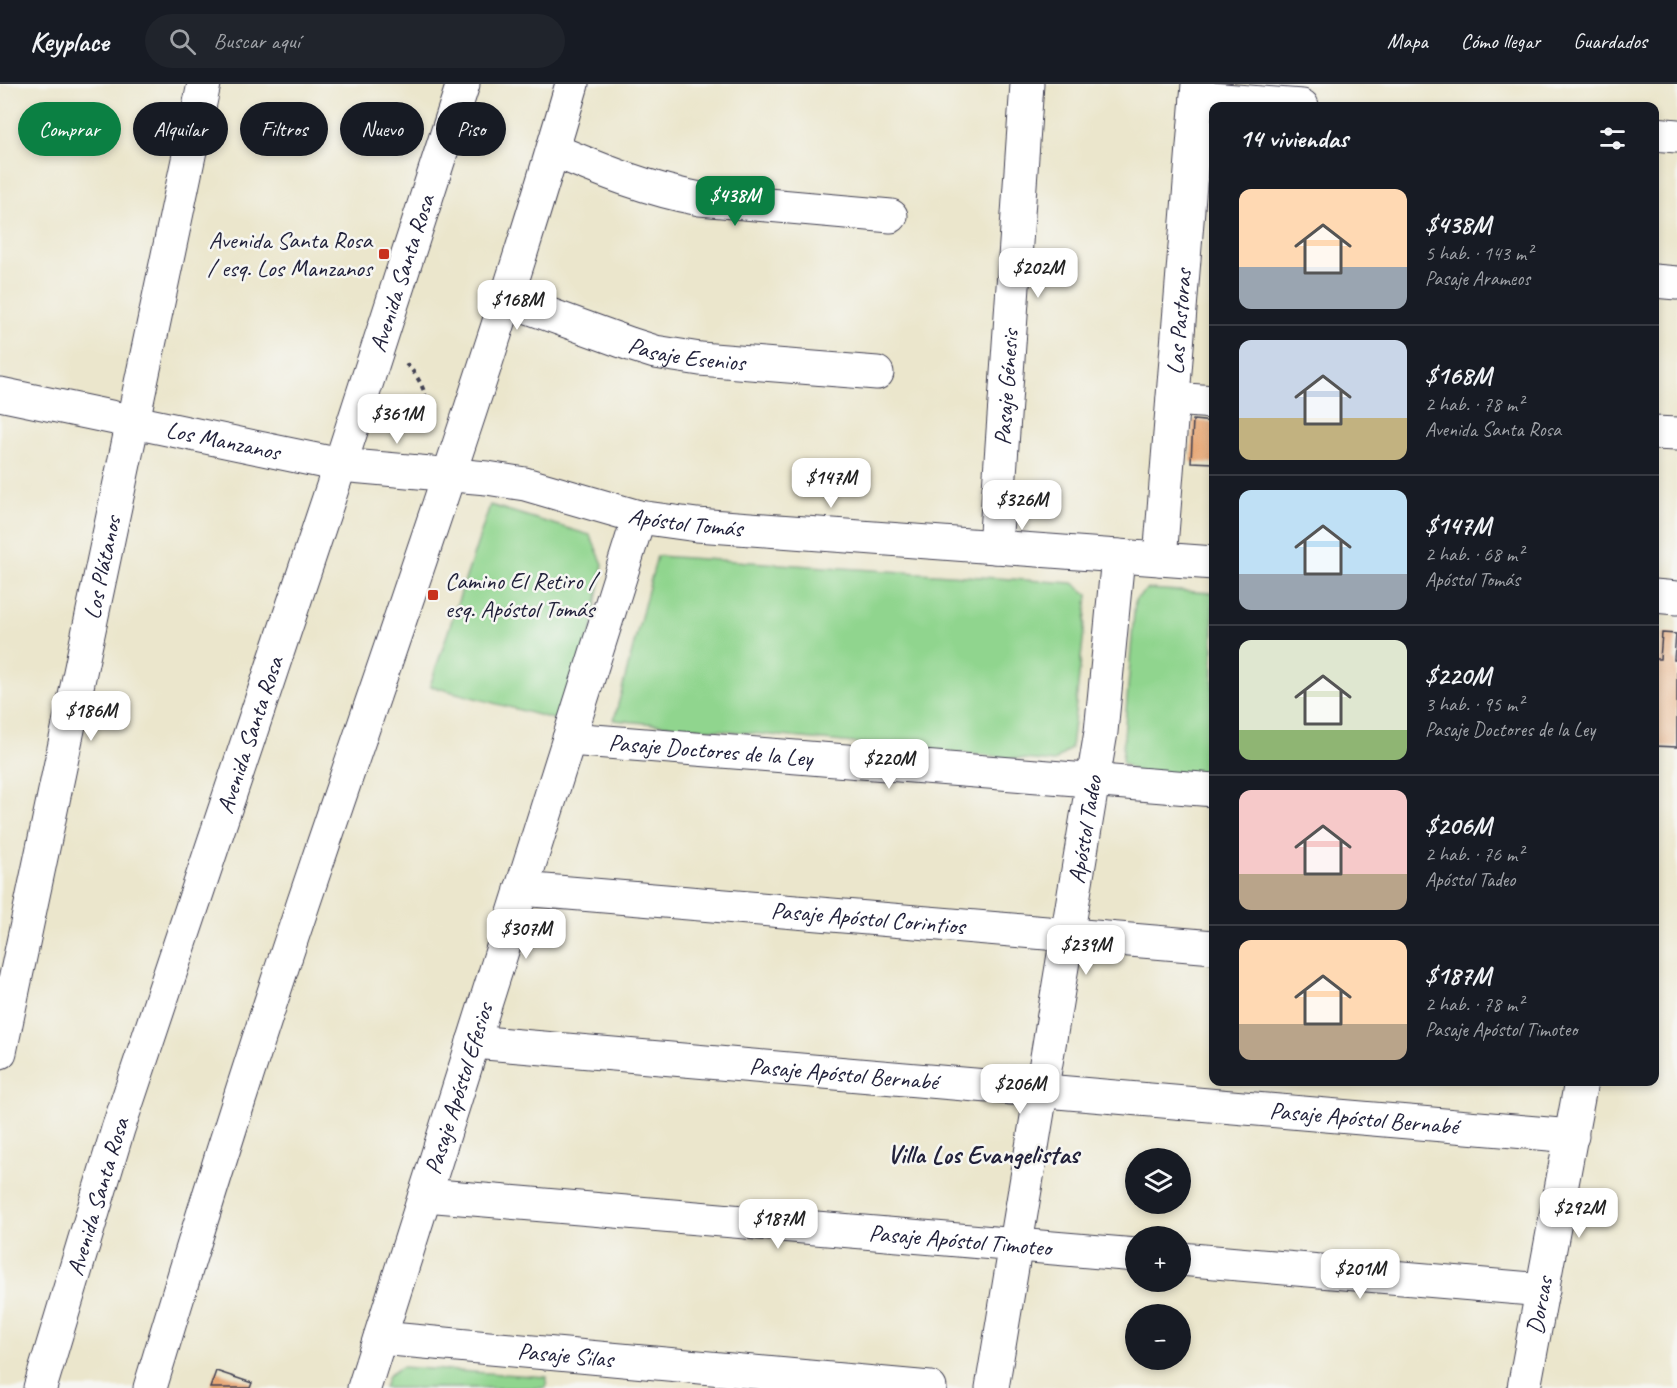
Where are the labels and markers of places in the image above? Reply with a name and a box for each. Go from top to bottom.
pin: $438M [693,176,777,227]
place label: Avenida Santa Rosa / esq. Los Manzanos [207,225,374,283]
marker: Avenida Santa Rosa / esq. Los Manzanos [377,247,391,261]
pin: $202M [996,248,1080,299]
pin: $168M [475,280,559,331]
pin: $361M [355,394,439,445]
pin: $147M [789,458,873,509]
pin: $326M [980,480,1064,531]
place label: Camino El Retiro / esq. Apóstol Tomás [445,566,601,624]
marker: Camino El Retiro / esq. Apóstol Tomás [426,588,440,602]
pin: $186M [49,691,133,742]
pin: $220M [847,739,931,790]
pin: $307M [484,909,568,960]
pin: $239M [1044,925,1128,976]
pin: $206M [978,1064,1062,1115]
pin: $292M [1537,1188,1621,1239]
pin: $187M [736,1199,820,1250]
pin: $201M [1318,1249,1402,1300]

